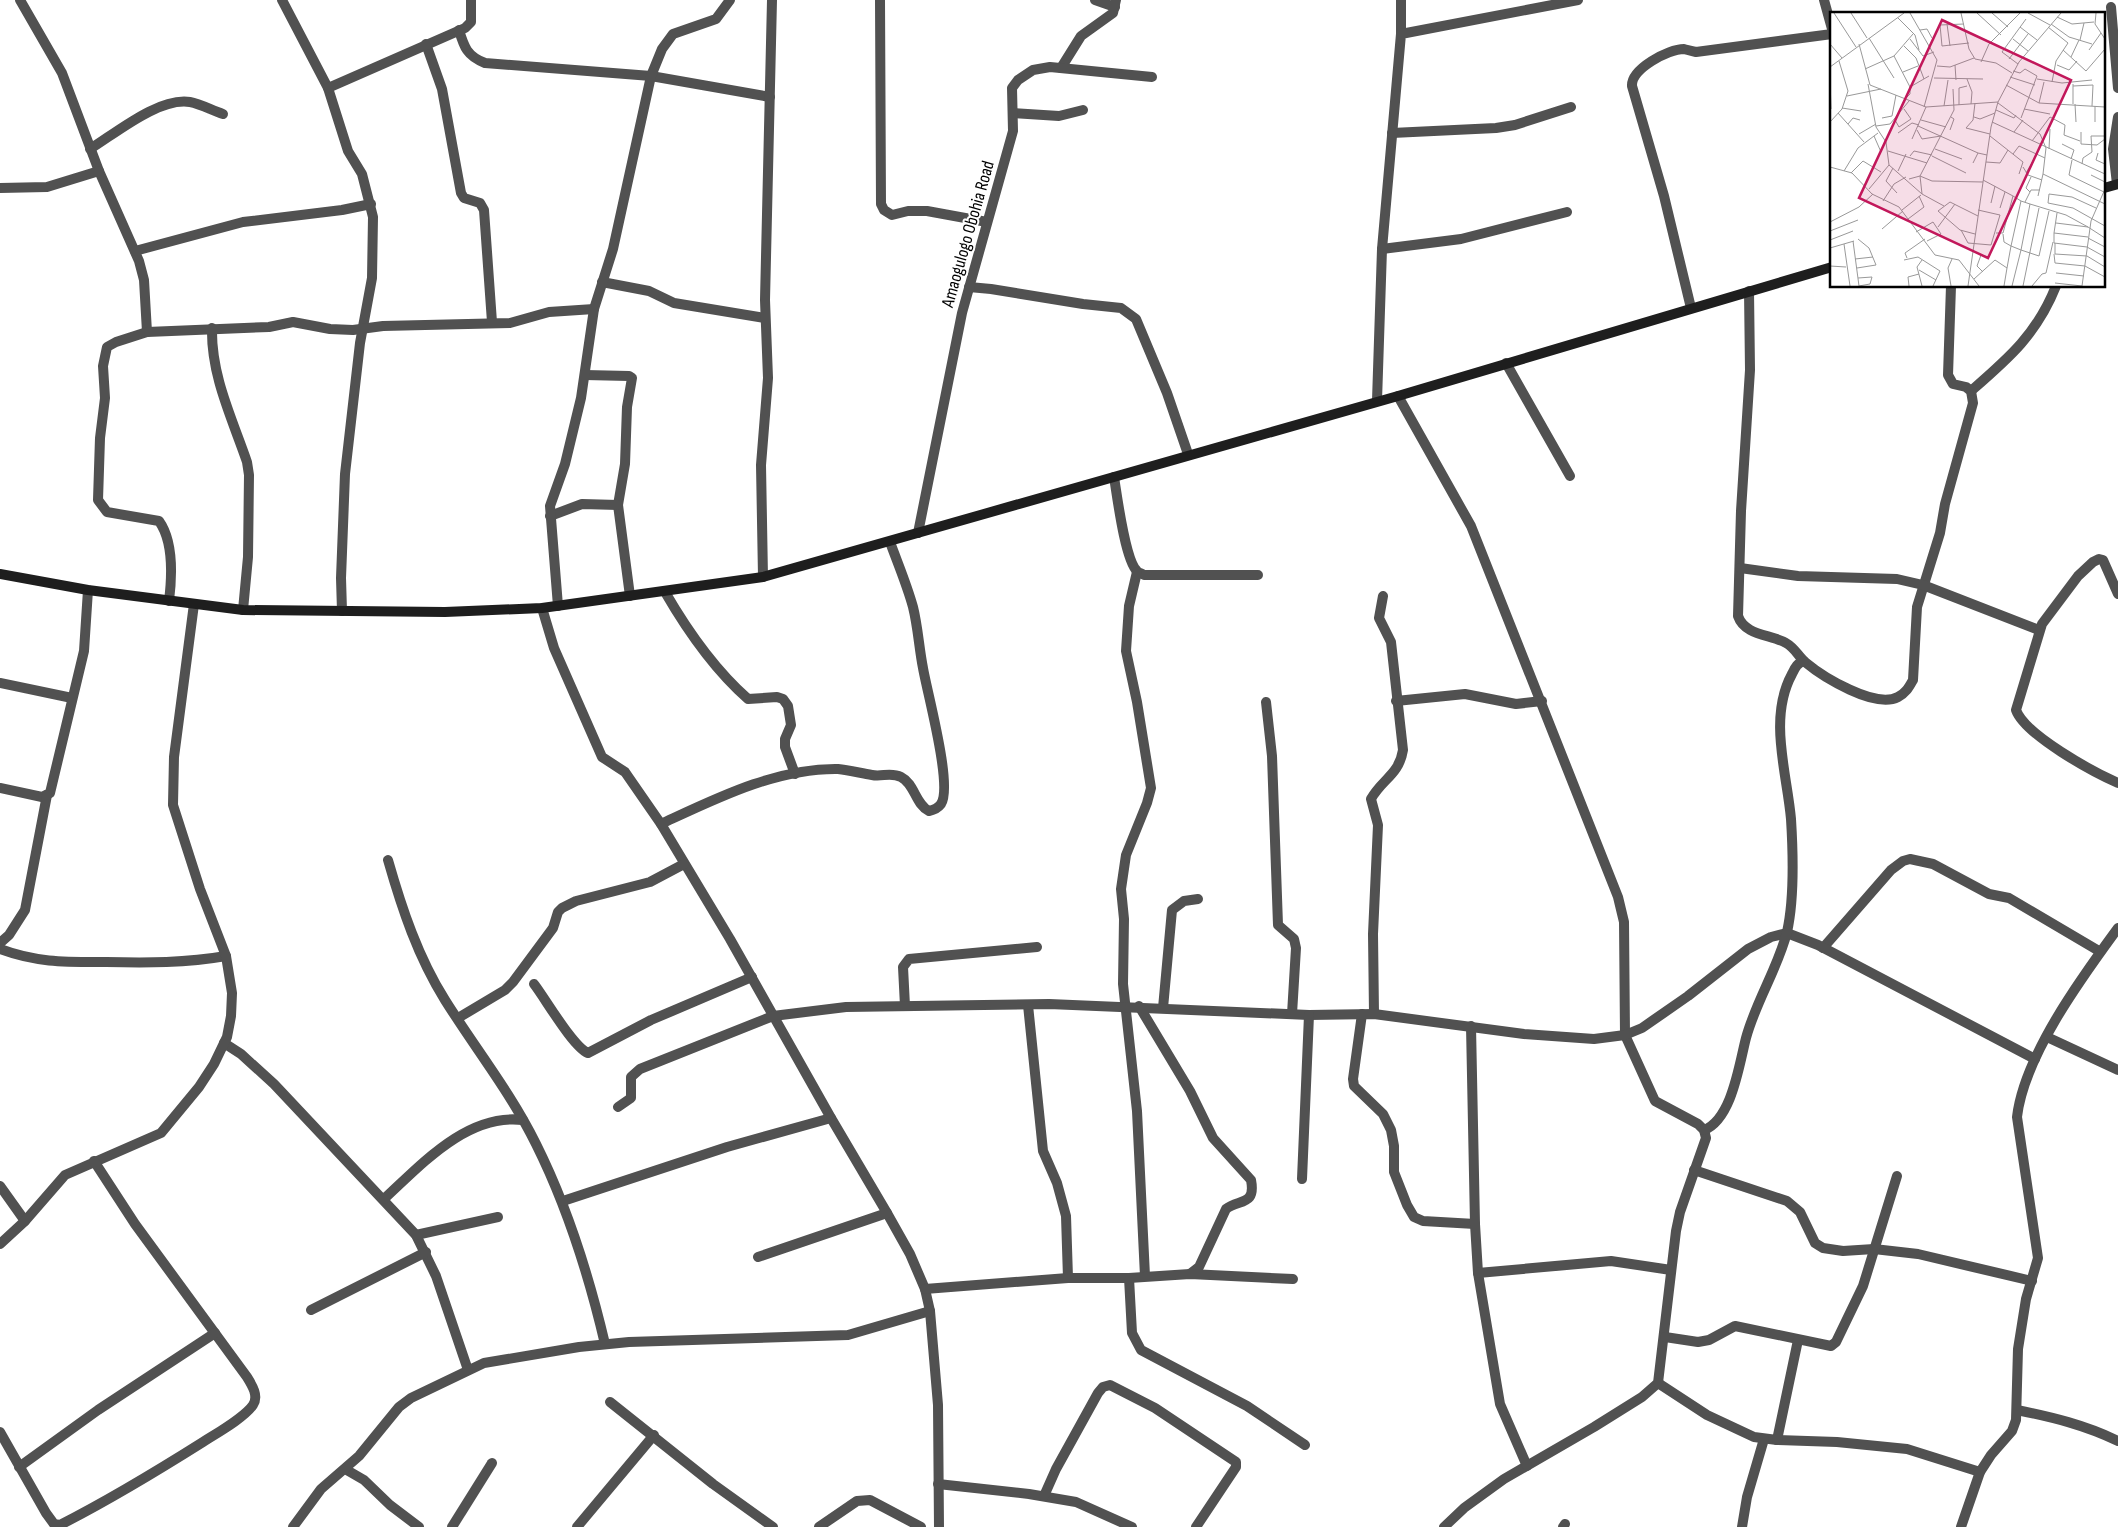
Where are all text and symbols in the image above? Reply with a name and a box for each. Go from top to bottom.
inset map [1830,12,2106,288]
street label: Amaogulogo Obohia Road [937,158,999,311]

